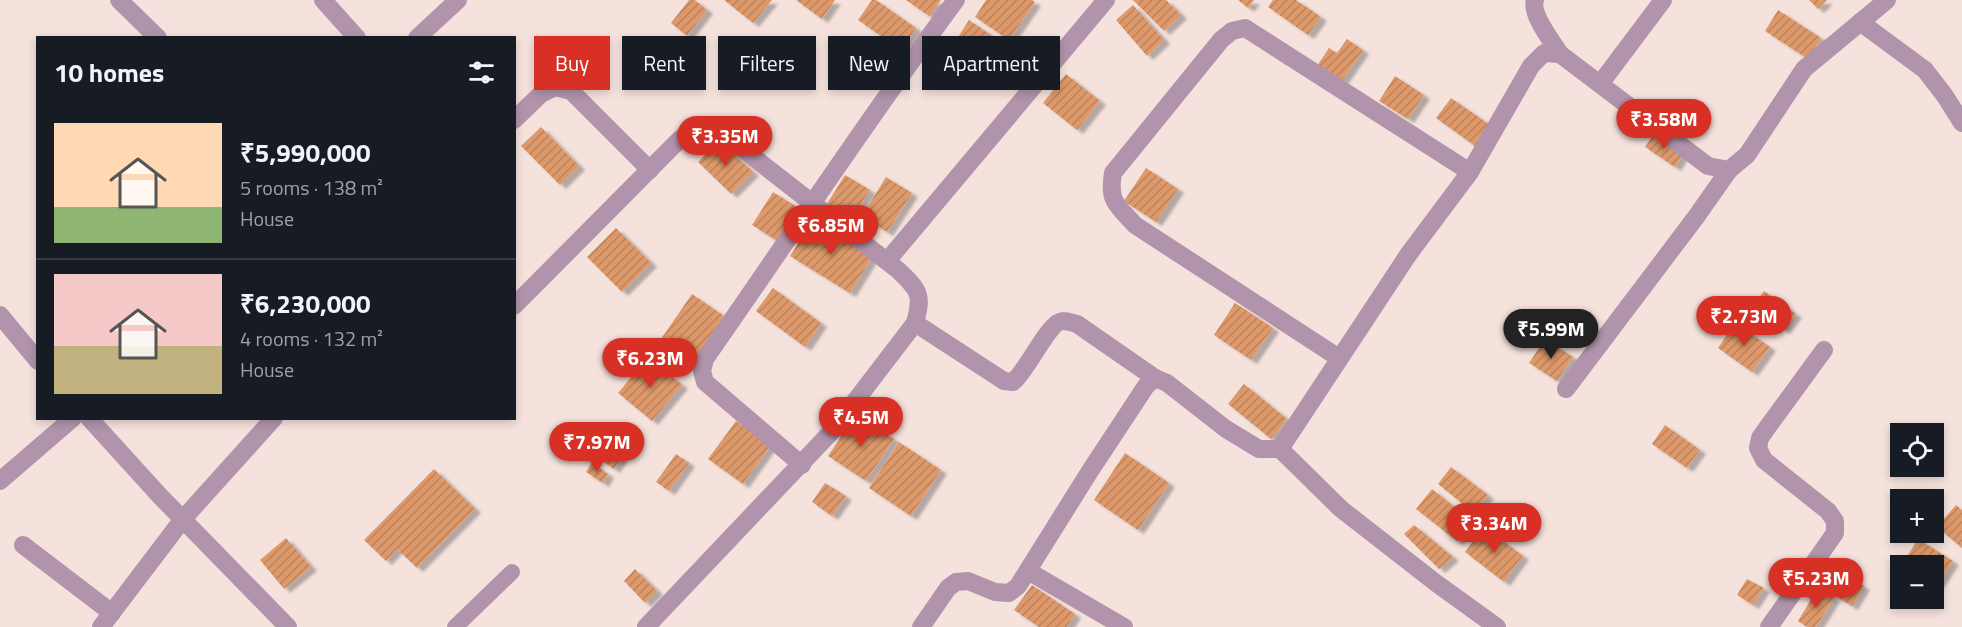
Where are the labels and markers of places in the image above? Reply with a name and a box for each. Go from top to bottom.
pin: ₹3.58M [1615,99,1713,150]
pin: ₹3.35M [676,116,774,167]
pin: ₹6.85M [782,205,880,256]
pin: ₹2.73M [1695,296,1793,347]
pin: ₹5.99M [1502,309,1600,360]
pin: ₹6.23M [601,338,699,389]
pin: ₹4.5M [819,397,903,448]
pin: ₹7.97M [548,422,646,473]
pin: ₹3.34M [1445,503,1543,554]
pin: ₹5.23M [1767,558,1865,609]

